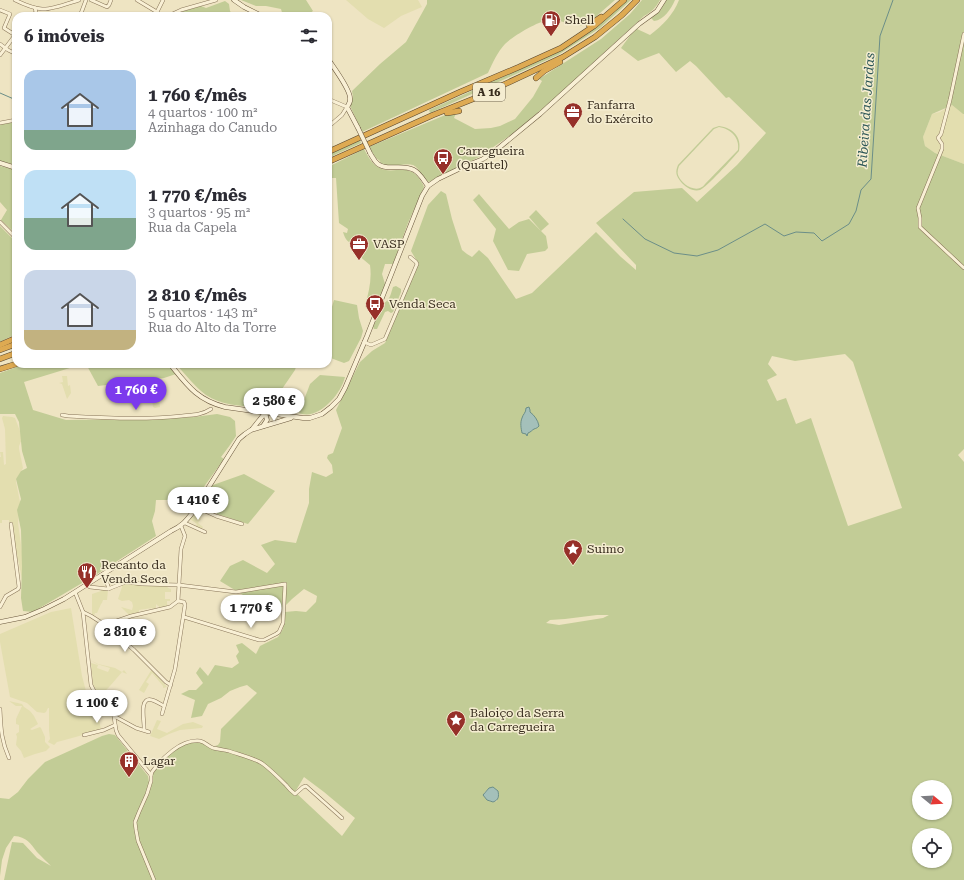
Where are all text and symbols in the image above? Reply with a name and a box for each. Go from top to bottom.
fuel station icon: Shell [540,9,562,37]
place label: Shell [565,13,594,27]
icon: filters [298,25,320,47]
text: 6 imóveis [24,26,105,46]
water label: Ribeira das Jardas [854,52,877,169]
road number: A 16 [473,83,505,101]
text: 1 760 €/mês [148,85,247,105]
icon: home [56,86,104,134]
place label: Fanfarra do Exército [587,98,653,126]
office icon: Fanfarra do Exército [562,101,584,129]
text: 4 quartos · 100 m² [148,105,257,120]
text: Azinhaga do Canudo [148,120,277,135]
place label: Carregueira (Quartel) [457,144,525,172]
bus stop icon: Carregueira (Quartel) [432,147,454,175]
text: 1 770 €/mês [148,185,247,205]
icon: home [56,186,104,234]
text: 3 quartos · 95 m² [148,205,250,220]
text: Rua da Capela [148,220,237,235]
office icon: VASP [348,233,370,261]
place label: VASP [373,237,405,251]
text: 2 810 €/mês [148,285,247,305]
icon: home [56,286,104,334]
bus stop icon: Venda Seca [364,293,386,321]
place label: Venda Seca [389,297,456,311]
text: 5 quartos · 143 m² [148,305,257,320]
text: Rua do Alto da Torre [148,320,276,335]
pin: 1 760 € [99,377,173,411]
text: 1 760 € [115,382,157,397]
pin: 2 580 € [237,388,311,422]
text: 2 580 € [253,393,295,408]
pin: 1 410 € [161,487,235,521]
text: 1 410 € [177,492,219,507]
place icon: Suimo [562,538,584,566]
place label: Suimo [587,542,624,556]
place label: Recanto da Venda Seca [101,558,168,586]
restaurant icon: Recanto da Venda Seca [76,561,98,589]
pin: 1 770 € [214,595,288,629]
text: 1 770 € [230,600,272,615]
pin: 2 810 € [88,619,162,653]
text: 2 810 € [104,624,146,639]
pin: 1 100 € [60,690,134,724]
text: 1 100 € [76,695,118,710]
place label: Baloiço da Serra da Carregueira [470,706,565,734]
place icon: Baloiço da Serra da Carregueira [445,709,467,737]
building icon: Lagar [118,750,140,778]
place label: Lagar [143,754,175,768]
north arrow [912,780,952,820]
map controls [912,780,952,868]
button: locate [912,828,952,868]

